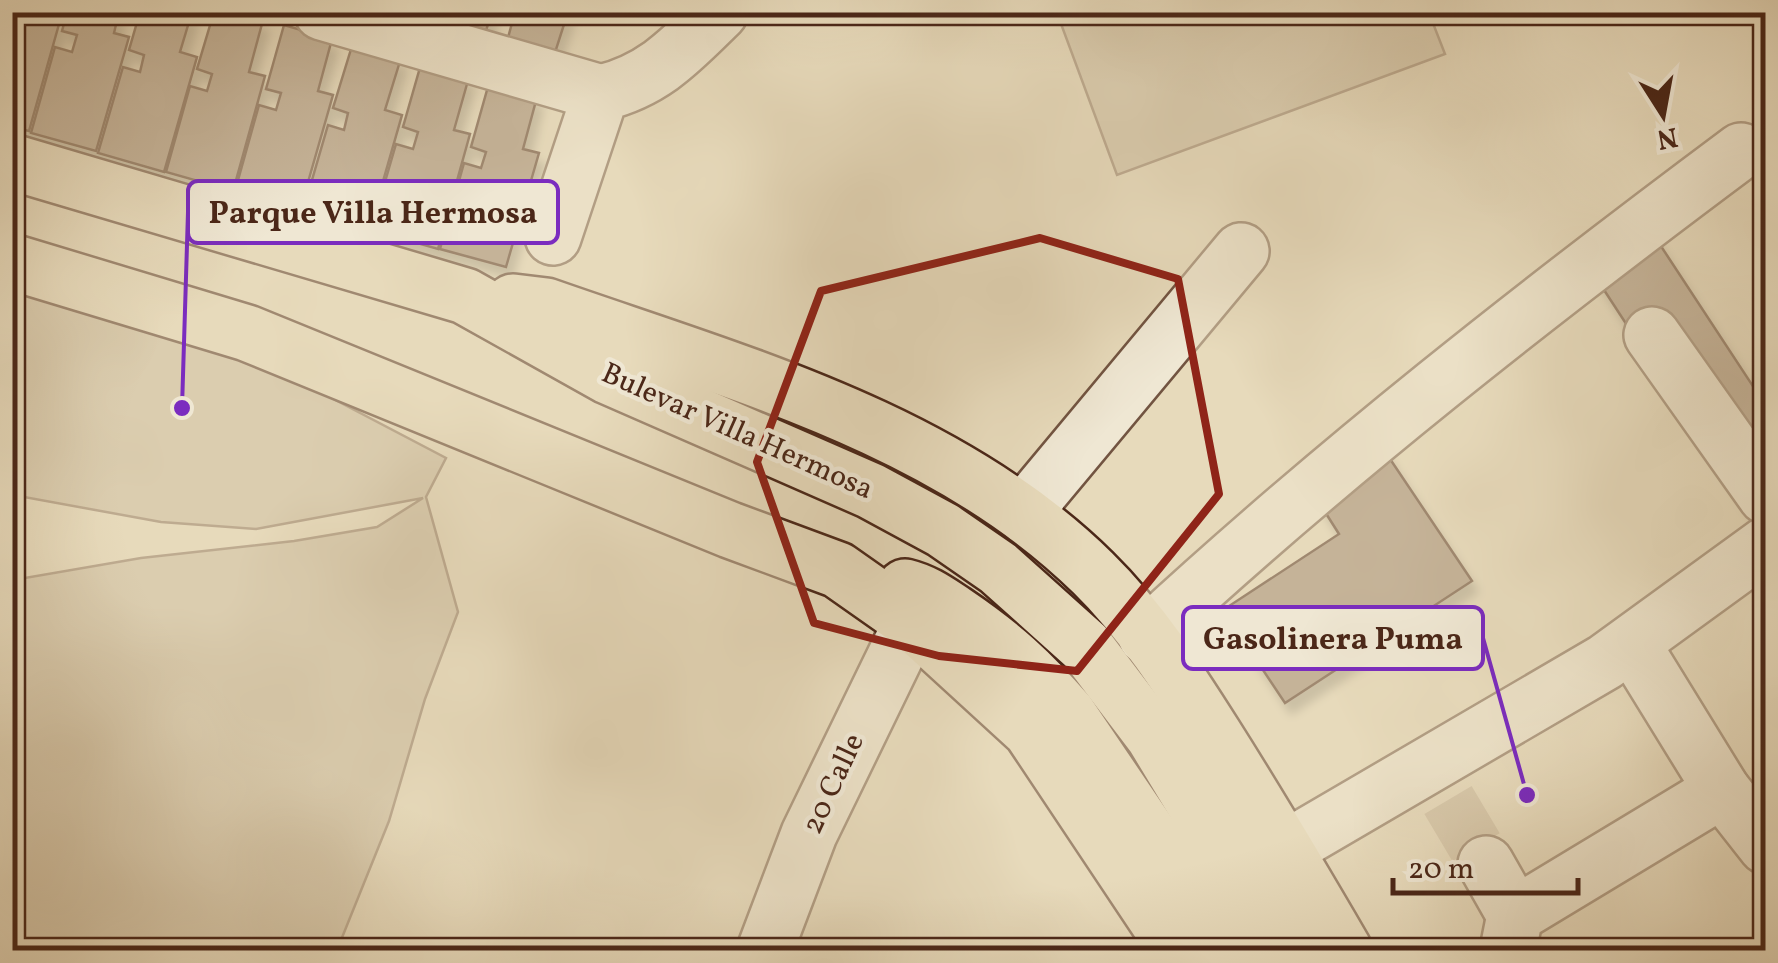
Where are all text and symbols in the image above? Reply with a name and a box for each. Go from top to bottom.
north arrow [1613,65,1713,165]
text: N [1654,116,1681,158]
callout: Parque Villa Hermosa [188,181,558,243]
text: Parque Villa Hermosa [209,193,537,237]
street label: Bulevar Villa Hermosa [594,353,880,511]
callout: Gasolinera Puma [1183,607,1483,669]
text: Gasolinera Puma [1203,619,1463,663]
street label: 20 Calle [792,727,876,841]
scale bar [1393,833,1578,895]
text: 20 m [1408,849,1474,891]

